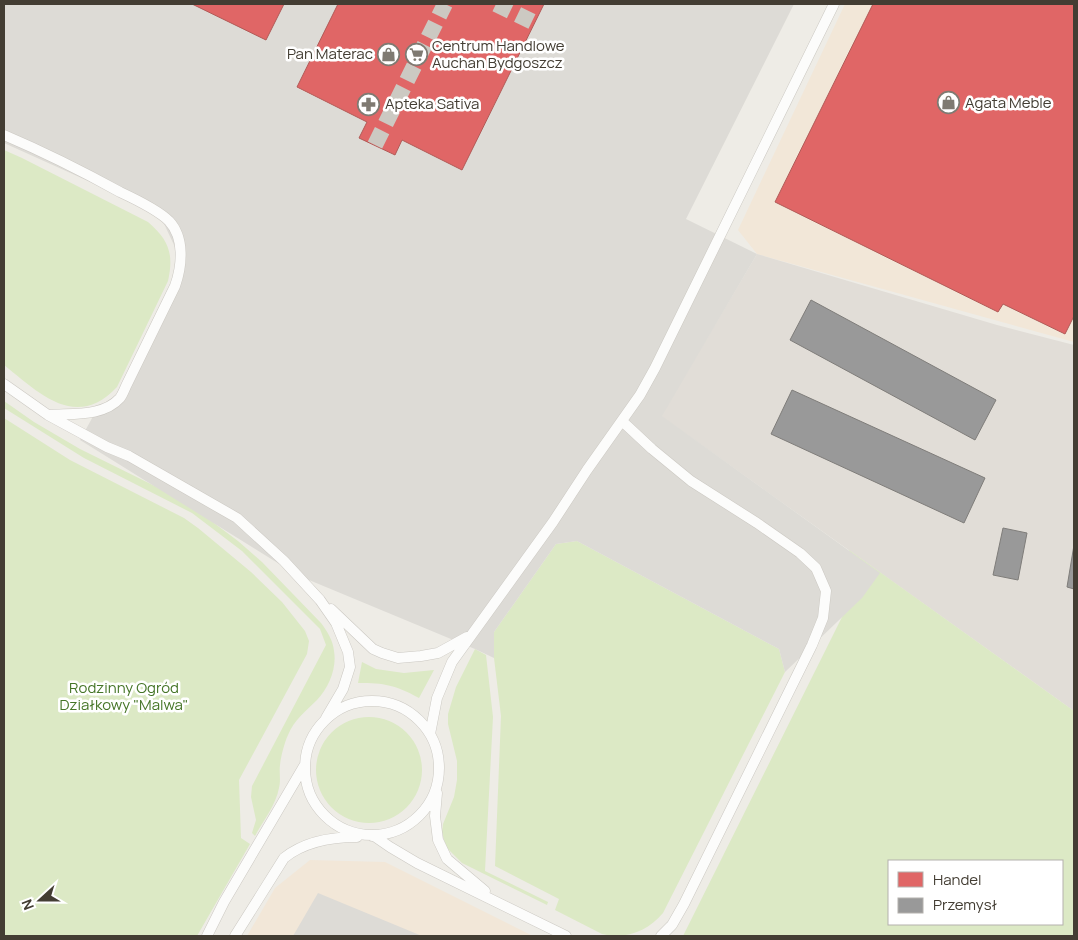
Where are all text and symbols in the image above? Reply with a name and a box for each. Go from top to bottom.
place label: Centrum Handlowe Auchan Bydgoszcz [432,35,565,73]
shop icon: Pan Materac [377,42,401,66]
place label: Pan Materac [287,43,373,64]
supermarket icon: Centrum Handlowe Auchan Bydgoszcz [404,43,428,67]
shop icon: Agata Meble [937,91,961,115]
pharmacy icon: Apteka Sativa [357,92,381,116]
place label: Agata Meble [965,92,1052,113]
place label: Apteka Sativa [385,93,479,114]
park label: Rodzinny Ogród Działkowy "Malwa" [60,677,189,715]
legend [888,860,1063,925]
text: Handel [933,869,982,890]
north arrow [15,875,65,925]
text: Przemysł [933,894,998,915]
text: N [17,897,38,913]

